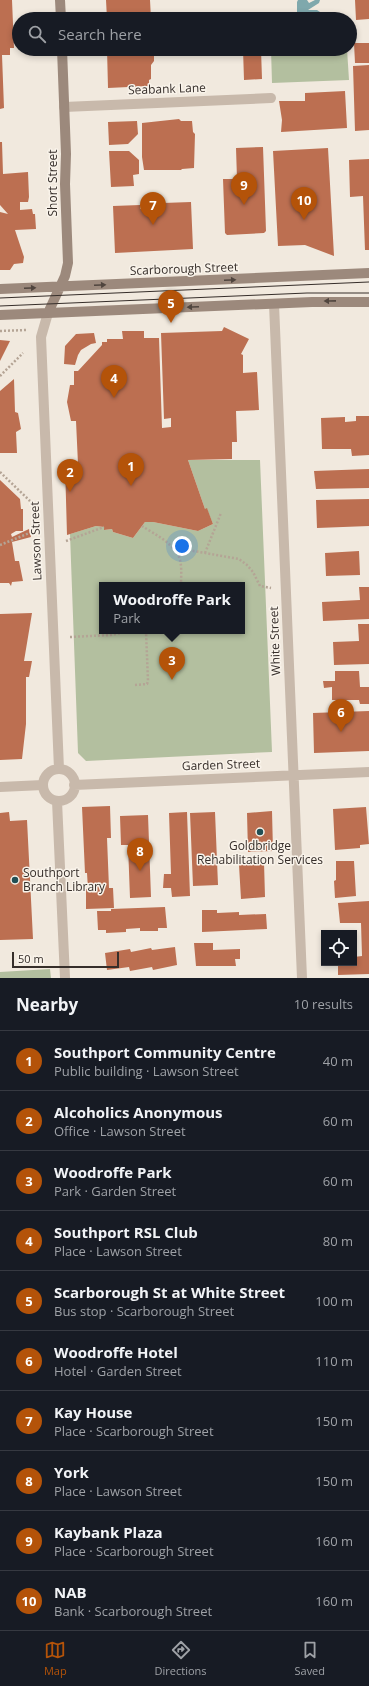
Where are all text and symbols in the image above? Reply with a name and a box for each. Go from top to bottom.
search box [12,12,357,56]
icon: search [26,23,48,45]
text: Search here [58,24,142,44]
street label: Seabank Lane [128,79,206,98]
street label: Short Street [44,150,61,216]
pin: 9 [231,172,257,205]
pin: 10 [291,187,317,220]
pin: 7 [140,192,166,225]
street label: Scarborough Street [129,258,238,279]
one-way arrow [224,277,237,283]
one-way arrow [94,282,106,289]
one-way arrow [24,285,37,291]
pin: 5 [158,290,184,323]
one-way arrow [324,298,336,305]
one-way arrow [186,304,199,310]
pin: 4 [101,365,127,398]
pin: 1 [118,453,144,486]
pin: 2 [57,459,83,492]
street label: Lawson Street [26,501,45,581]
your location [172,536,192,556]
popup [99,582,245,634]
text: Woodroffe Park [113,589,231,609]
street label: White Street [265,606,284,676]
text: Park [113,609,140,627]
pin: 3 [159,647,185,680]
pin: 6 [328,699,354,732]
street label: Garden Street [182,755,260,774]
marker: Goldbridge Rehabilitation Services [255,827,265,837]
place label: Goldbridge Rehabilitation Services [197,837,323,868]
pin: 8 [127,838,153,871]
place label: Southport Branch Library [23,864,106,895]
marker: Southport Branch Library [10,875,20,885]
map controls [321,930,357,966]
button: locate [321,930,357,966]
scale bar [12,950,119,969]
text: 50 m [18,951,44,966]
text: Nearby [16,993,78,1016]
text: 10 results [294,995,353,1013]
text: Southport Community Centre [54,1042,276,1062]
text: 1 [25,1052,33,1070]
text: 40 m [323,1052,353,1070]
text: Public building · Lawson Street [54,1062,239,1080]
text: Alcoholics Anonymous [54,1102,223,1122]
text: 2 [25,1112,33,1130]
text: 60 m [323,1112,353,1130]
text: Office · Lawson Street [54,1122,186,1140]
text: Woodroffe Park [54,1162,172,1182]
text: 3 [25,1172,33,1190]
text: 60 m [323,1172,353,1190]
text: Park · Garden Street [54,1182,176,1200]
text: Southport RSL Club [54,1222,198,1242]
text: 4 [25,1232,33,1250]
text: 80 m [323,1232,353,1250]
text: Place · Lawson Street [54,1242,182,1260]
text: Scarborough St at White Street [54,1282,285,1302]
text: 5 [25,1292,33,1310]
text: 100 m [315,1292,353,1310]
text: Bus stop · Scarborough Street [54,1302,234,1320]
text: Woodroffe Hotel [54,1342,178,1362]
text: 6 [25,1352,33,1370]
text: 110 m [315,1352,353,1370]
text: Hotel · Garden Street [54,1362,182,1380]
text: Kay House [54,1402,132,1422]
text: 7 [25,1412,33,1430]
text: 150 m [315,1412,353,1430]
text: Place · Scarborough Street [54,1422,214,1440]
text: York [54,1462,89,1482]
text: 8 [25,1472,33,1490]
text: 150 m [315,1472,353,1490]
text: Place · Lawson Street [54,1482,182,1500]
text: Kaybank Plaza [54,1522,163,1542]
text: 9 [25,1532,33,1550]
text: 160 m [315,1532,353,1550]
text: Place · Scarborough Street [54,1542,214,1560]
text: NAB [54,1582,87,1602]
text: 10 [22,1592,36,1610]
text: 160 m [315,1592,353,1610]
text: Bank · Scarborough Street [54,1602,212,1620]
tab: Map [44,1639,67,1678]
tab: Directions [155,1639,207,1678]
tab: Saved [294,1639,325,1678]

